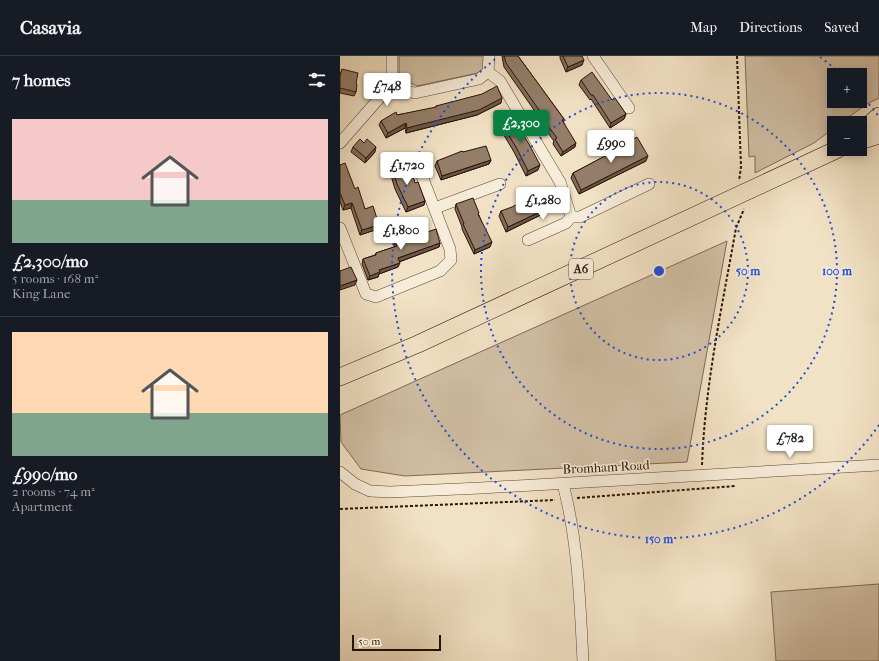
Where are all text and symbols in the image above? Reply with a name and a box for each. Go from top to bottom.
text: Casavia [20,17,81,39]
text: Map [690,19,717,36]
text: Directions [739,19,802,36]
text: Saved [824,19,859,36]
map controls [827,68,867,156]
button: + [827,68,867,108]
icon: filters [306,69,328,91]
text: 7 homes [12,70,71,90]
pin: £748 [363,73,411,107]
text: £748 [373,78,401,93]
pin: £2,300 [488,110,554,144]
text: £2,300 [502,115,540,130]
button: − [827,116,867,156]
pin: £990 [587,130,635,164]
text: £990 [596,135,626,150]
icon: home [134,145,206,217]
pin: £1,720 [374,152,440,186]
text: £1,720 [389,157,425,172]
pin: £1,280 [510,187,576,221]
text: £1,280 [525,192,561,207]
pin: £1,800 [368,217,434,251]
text: £1,800 [383,222,419,237]
text: £2,300/mo [12,251,88,271]
road number: A6 [569,259,593,279]
centre of rings [652,264,666,278]
text: 50 m [736,264,761,278]
text: 100 m [822,264,853,278]
text: 5 rooms · 168 m² [12,271,98,286]
text: King Lane [12,286,70,301]
icon: home [134,358,206,430]
pin: £782 [766,425,814,459]
text: £782 [776,430,804,445]
street label: Bromham Road [562,457,651,477]
text: £990/mo [12,464,77,484]
text: 2 rooms · 74 m² [12,484,95,499]
text: Apartment [12,499,73,514]
text: 150 m [645,532,674,546]
scale bar [352,633,441,652]
text: 50 m [358,635,380,648]

